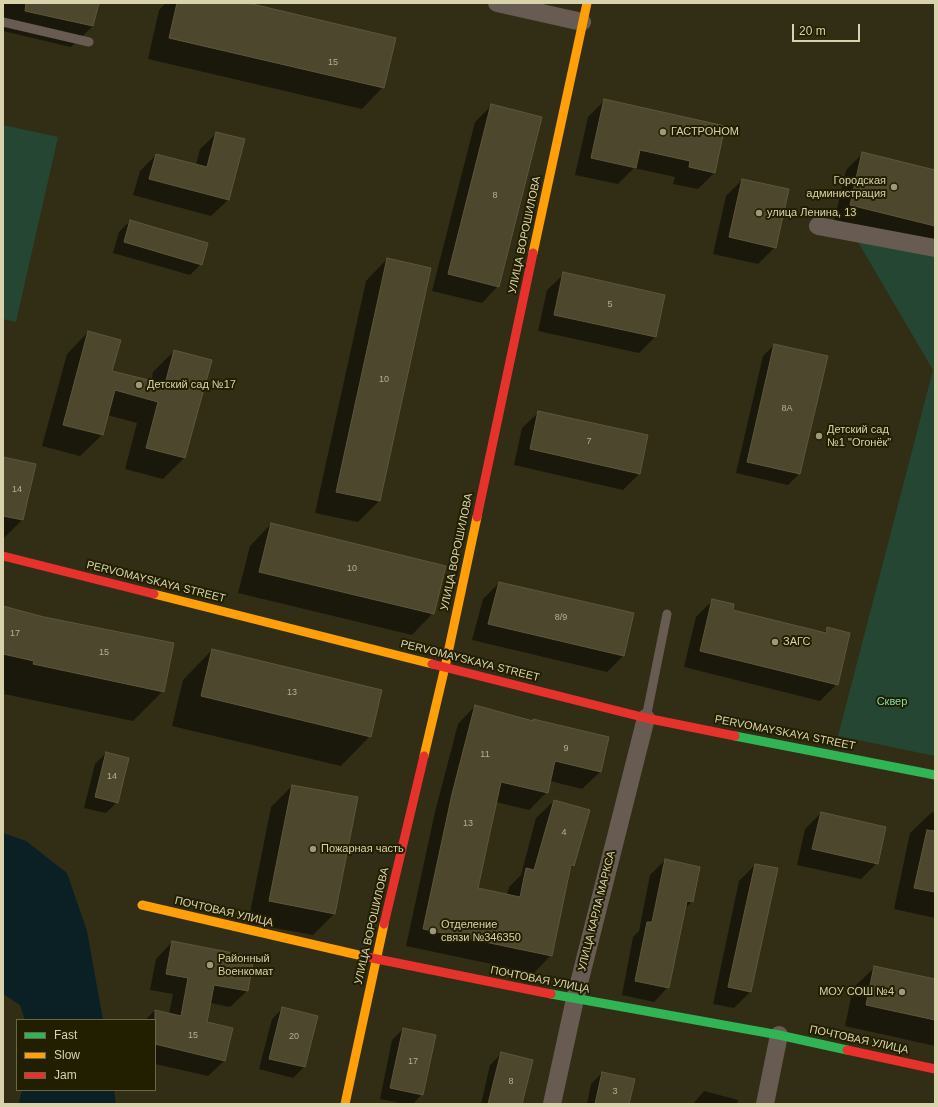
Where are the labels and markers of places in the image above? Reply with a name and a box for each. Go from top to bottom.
place label: ГАСТРОНОМ [671,125,739,139]
marker: ГАСТРОНОМ [658,127,668,137]
place label: Городская администрация [806,174,886,200]
marker: Городская администрация [889,182,899,192]
place label: улица Ленина, 13 [767,206,856,220]
marker: улица Ленина, 13 [754,208,764,218]
place label: Детский сад №17 [147,378,236,392]
marker: Детский сад №17 [134,380,144,390]
place label: Детский сад №1 "Огонёк" [827,423,891,449]
marker: Детский сад №1 "Огонёк" [814,431,824,441]
place label: ЗАГС [783,635,810,649]
marker: ЗАГС [770,637,780,647]
place label: Пожарная часть [321,842,404,856]
marker: Пожарная часть [308,844,318,854]
place label: Отделение связи №346350 [441,918,521,944]
marker: Отделение связи №346350 [428,926,438,936]
place label: Районный Военкомат [218,952,273,978]
marker: Районный Военкомат [205,960,215,970]
place label: МОУ СОШ №4 [819,985,894,999]
marker: МОУ СОШ №4 [897,987,907,997]

